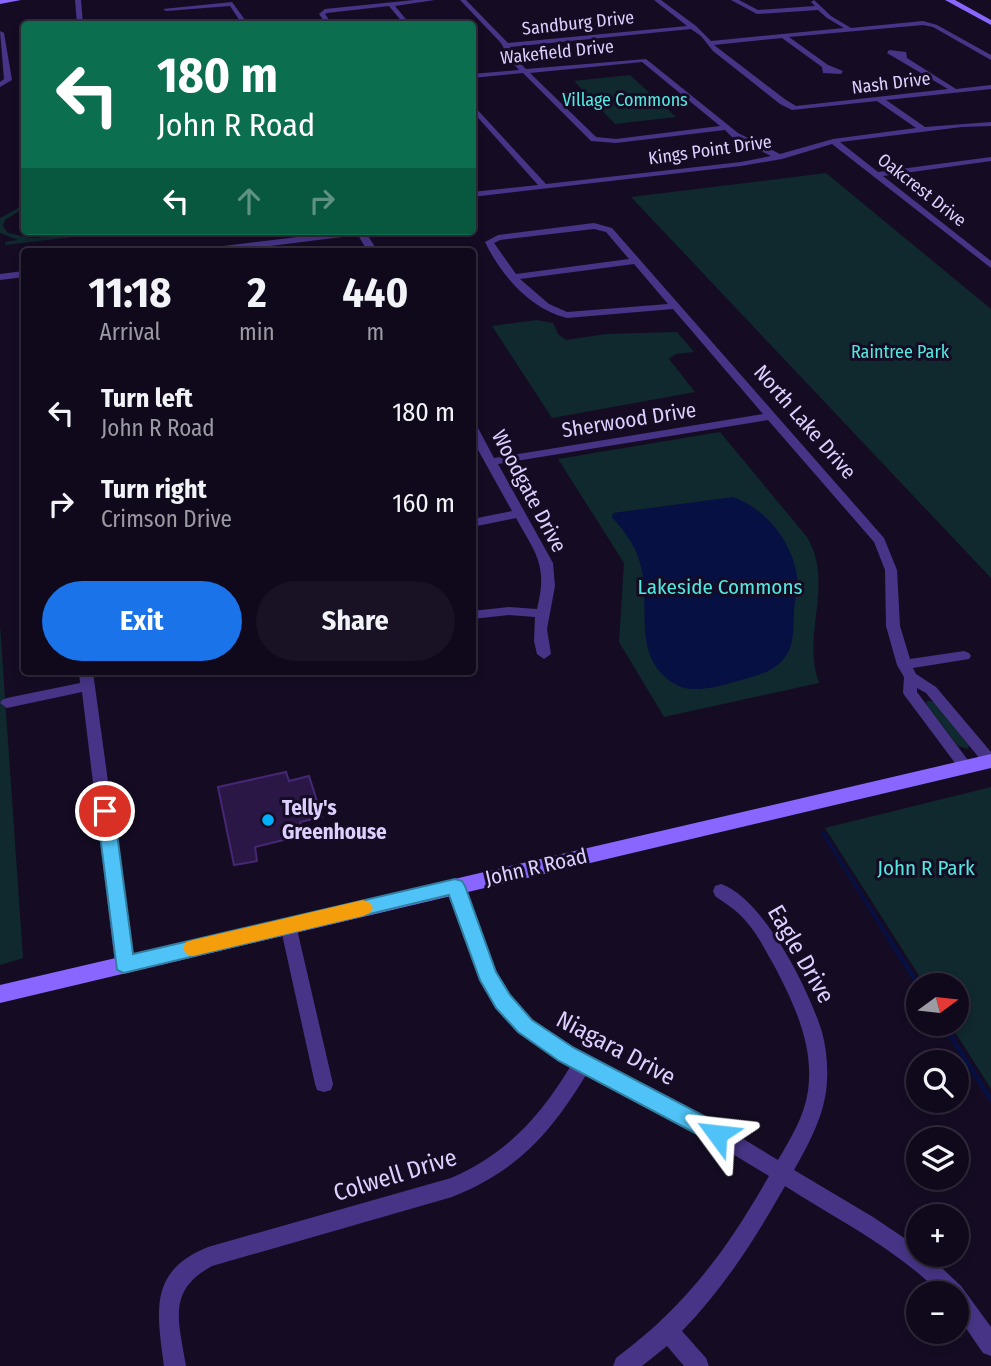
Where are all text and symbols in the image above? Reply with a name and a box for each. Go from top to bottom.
street label: Sandburg Drive [521,6,635,40]
street label: Wakefield Drive [499,35,615,69]
text: 180 m [157,46,278,105]
icon: left [42,49,133,140]
street label: Nash Drive [850,67,932,99]
park label: Village Commons [562,89,688,111]
text: John R Road [157,106,315,144]
street label: Kings Point Drive [647,130,773,170]
street label: Oakcrest Drive [873,149,971,232]
icon: left [157,182,195,220]
icon: ahead [230,182,268,220]
icon: right [303,182,341,220]
text: 11:18 [89,268,172,318]
text: 2 [247,268,267,318]
text: 440 [342,268,408,318]
text: Arrival [100,318,161,346]
text: min [239,318,275,346]
text: m [366,318,384,346]
park label: Raintree Park [851,341,950,363]
street label: North Lake Drive [748,360,862,484]
text: Turn left [101,383,193,414]
icon: left [42,394,80,432]
text: 180 m [392,397,455,428]
street label: Sherwood Drive [560,397,698,443]
text: John R Road [101,414,215,442]
street label: Woodgate Drive [486,425,572,557]
text: Turn right [101,474,207,505]
icon: right [42,485,80,523]
text: 160 m [392,488,455,519]
text: Crimson Drive [101,505,232,533]
park label: Lakeside Commons [638,574,802,600]
button: Exit [42,581,242,661]
button: Share [256,581,455,661]
pin [75,781,135,841]
icon: arrive [86,792,124,830]
place label: Telly's Greenhouse [282,795,387,845]
marker: Telly's Greenhouse [260,812,276,828]
street label: John R Road [483,843,589,891]
park label: John R Park [877,855,975,881]
street label: Eagle Drive [762,900,840,1008]
north arrow [906,973,970,1036]
map controls [906,973,969,1344]
street label: Niagara Drive [552,1005,680,1091]
button: search [906,1050,969,1113]
position arrow [680,1097,754,1171]
button: layers [906,1127,969,1190]
street label: Colwell Drive [330,1143,460,1207]
button: + [906,1204,969,1267]
button: − [906,1281,969,1344]

